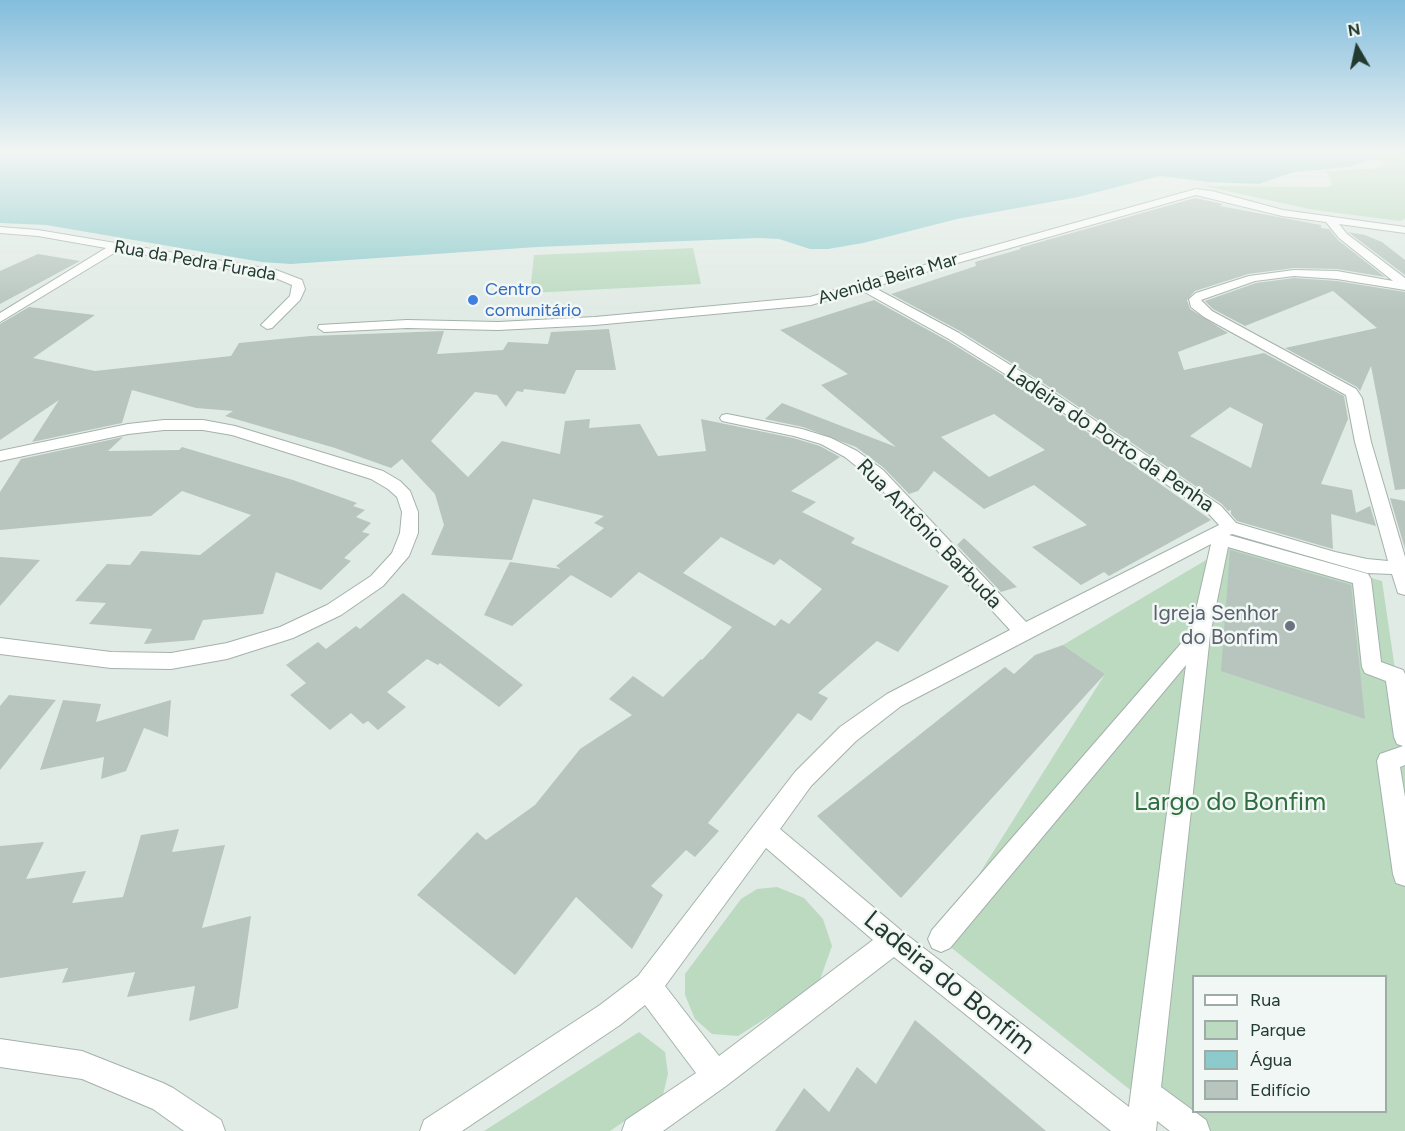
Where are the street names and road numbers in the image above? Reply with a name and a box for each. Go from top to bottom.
street label: Rua da Pedra Furada [112,236,278,286]
street label: Avenida Beira Mar [816,249,960,309]
street label: Ladeira do Porto da Penha [1001,360,1219,518]
street label: Rua Antônio Barbuda [851,454,1007,614]
street label: Ladeira do Bonfim [857,905,1041,1061]

